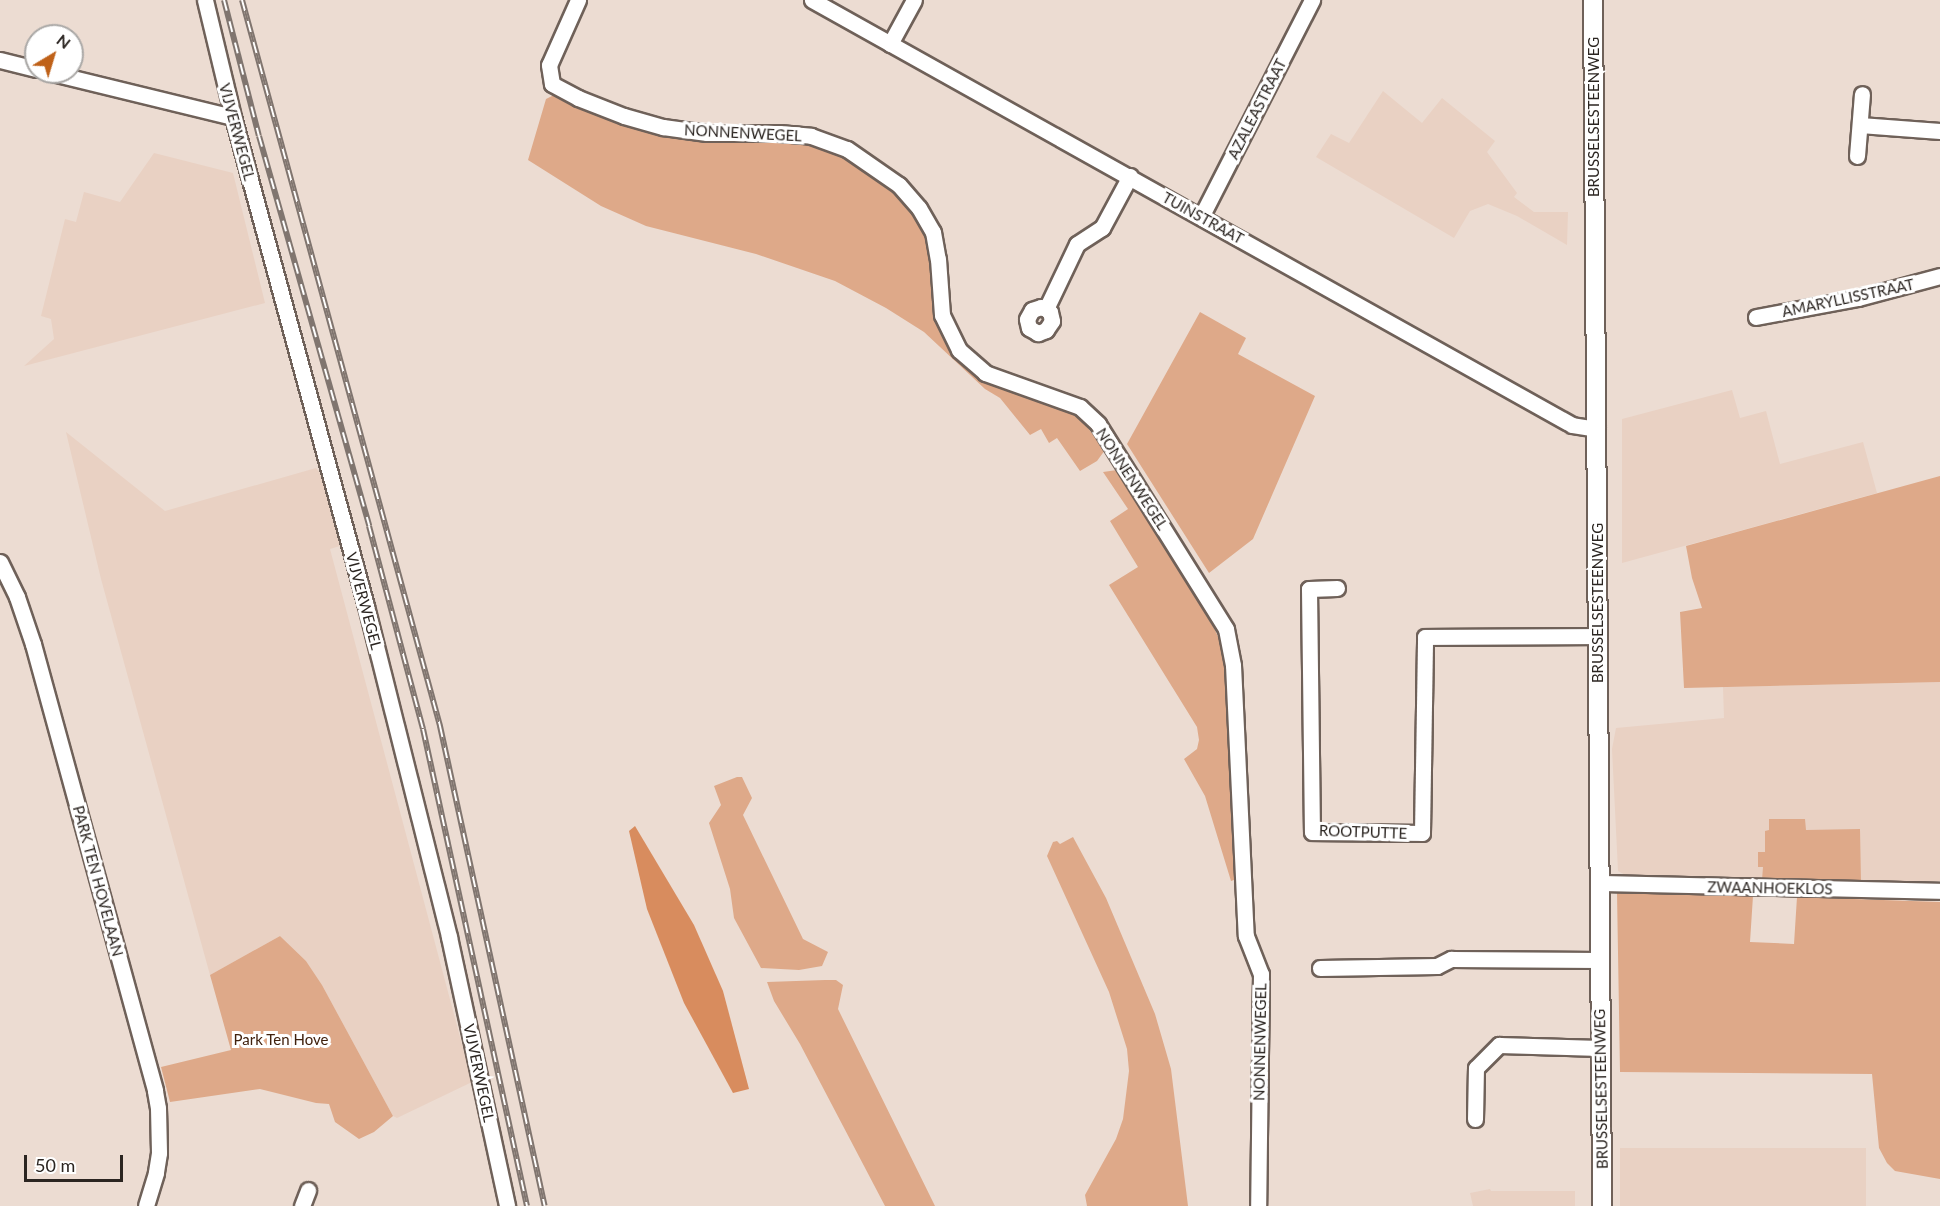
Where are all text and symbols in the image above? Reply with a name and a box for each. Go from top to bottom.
north arrow [24,24,84,84]
text: N [53,30,75,52]
street label: BRUSSELSESTEENWEG [1585,37,1603,197]
street label: AZALEASTRAAT [1224,56,1290,162]
street label: VIJVERWEGEL [215,81,259,183]
street label: NONNENWEGEL [684,121,802,145]
street label: TUINSTRAAT [1159,188,1247,248]
street label: AMARYLLISSTRAAT [1780,275,1916,321]
street label: NONNENWEGEL [1092,425,1172,533]
street label: BRUSSELSESTEENWEG [1589,523,1607,683]
street label: VIJVERWEGEL [342,550,386,652]
street label: PARK TEN HOVELAAN [69,803,127,959]
street label: ROOTPUTTE [1319,821,1407,843]
street label: ZWAANHOEKLOS [1707,878,1833,898]
street label: NONNENWEGEL [1250,983,1270,1101]
street label: BRUSSELSESTEENWEG [1591,1009,1611,1169]
street label: VIJVERWEGEL [460,1022,498,1124]
park label: Park Ten Hove [233,1031,329,1049]
scale bar [27,1143,126,1181]
text: 50 m [35,1154,75,1176]

